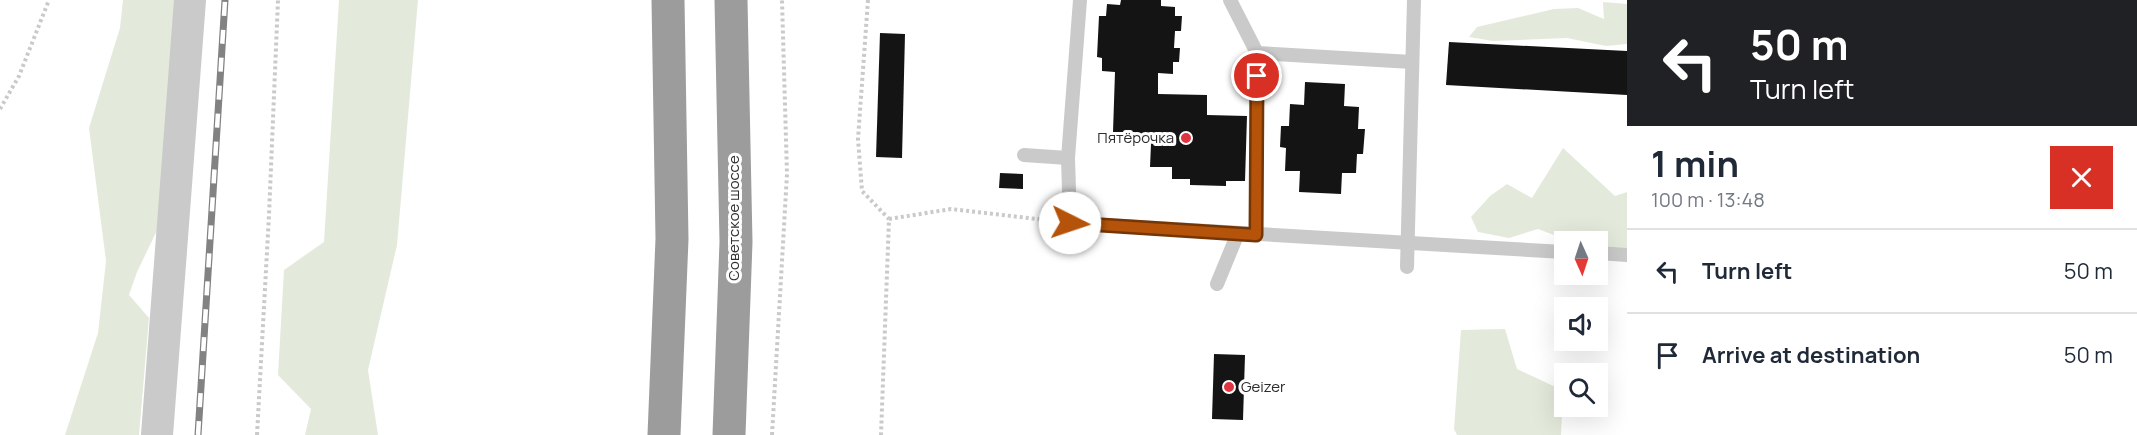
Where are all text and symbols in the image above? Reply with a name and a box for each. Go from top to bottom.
text: 50 m [1750,15,1848,73]
icon: left [1651,24,1729,102]
pin [1231,50,1282,101]
icon: arrive [1240,59,1273,92]
text: Turn left [1750,70,1854,107]
place label: Пятёрочка [1097,127,1174,148]
marker: Пятёрочка [1179,131,1193,145]
text: 1 min [1651,139,1739,188]
button: close [2050,146,2113,209]
street label: Советское шоссе [723,155,744,281]
text: 100 m · 13:48 [1651,186,1765,213]
position arrow [1038,191,1102,255]
north arrow [1554,231,1608,285]
map controls [1554,231,1608,417]
icon: left [1651,255,1684,288]
text: Turn left [1702,256,1792,286]
text: 50 m [2064,256,2113,286]
button: sound [1554,297,1608,351]
icon: arrive [1651,339,1684,372]
text: Arrive at destination [1702,340,1920,370]
text: 50 m [2064,340,2113,370]
button: search [1554,363,1608,417]
place label: Geizer [1241,376,1286,397]
marker: Geizer [1222,380,1236,394]

